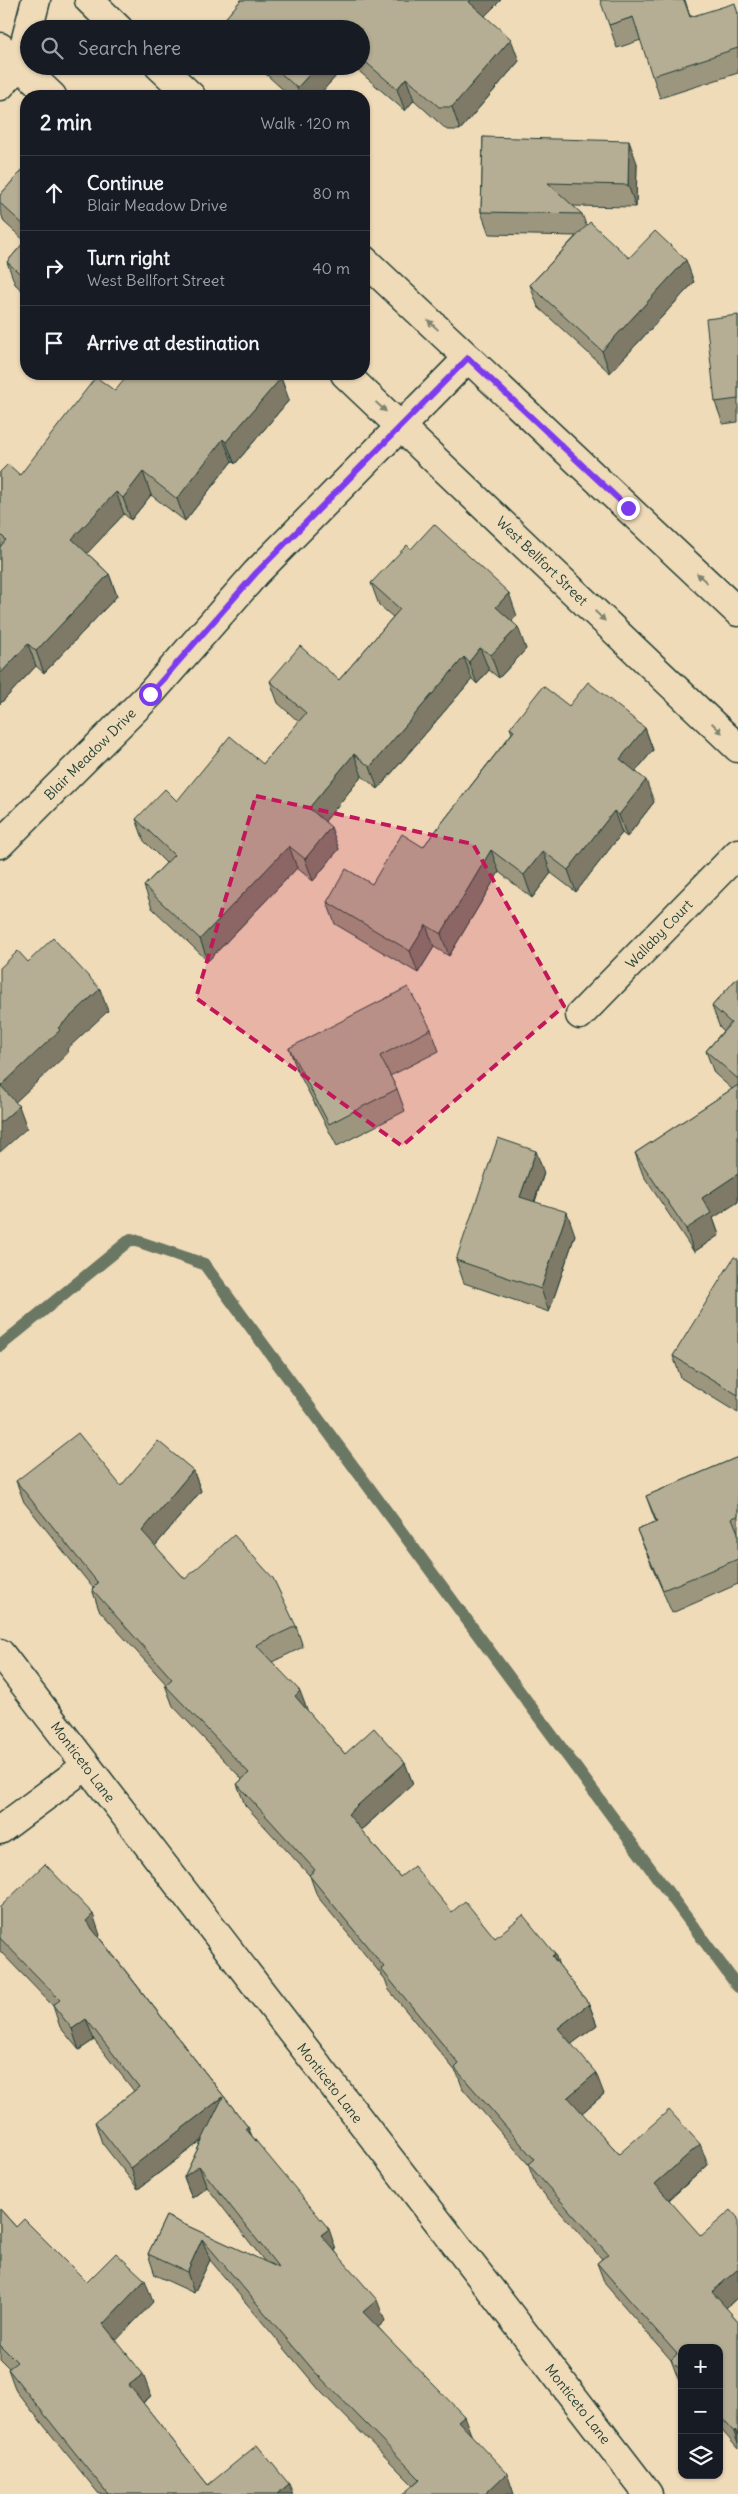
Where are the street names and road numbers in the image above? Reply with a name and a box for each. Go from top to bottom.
street label: West Bellfort Street [492,513,592,610]
street label: Blair Meadow Drive [40,704,140,804]
street label: Wallaby Court [622,896,697,972]
street label: Monticeto Lane [47,1718,119,1806]
street label: Monticeto Lane [293,2039,367,2127]
street label: Monticeto Lane [541,2360,615,2448]

